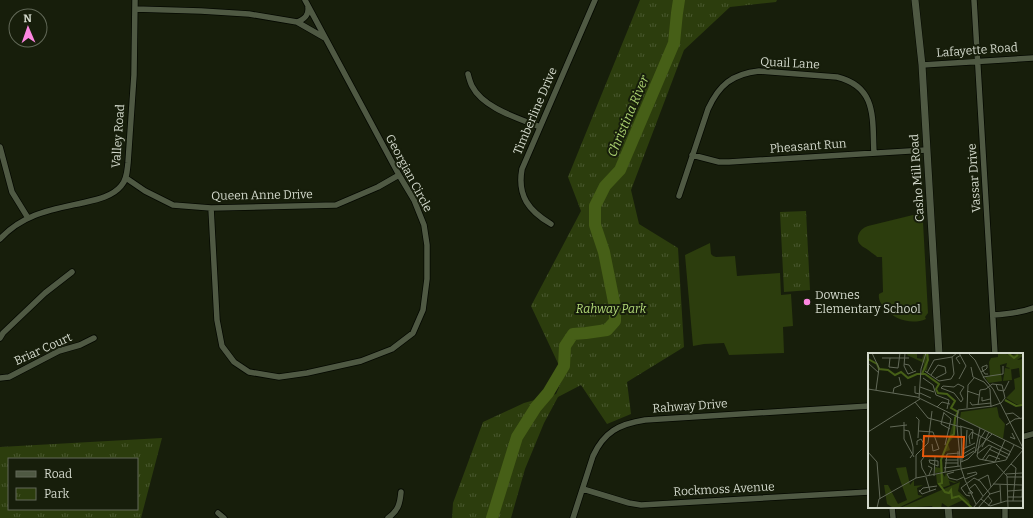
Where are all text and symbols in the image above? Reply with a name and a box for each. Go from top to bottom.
north arrow [8,8,48,48]
text: N [23,12,33,25]
street label: Lafayette Road [936,40,1018,60]
street label: Quail Lane [760,54,820,72]
street label: Timberline Drive [510,65,560,157]
water label: Christina River [604,73,652,159]
street label: Valley Road [109,104,127,168]
street label: Georgian Circle [383,132,435,214]
street label: Casho Mill Road [907,133,927,223]
street label: Pheasant Run [769,136,847,156]
street label: Vassar Drive [965,143,983,213]
street label: Queen Anne Drive [211,187,313,203]
place label: Downes Elementary School [815,288,921,316]
marker: Downes Elementary School [802,297,812,307]
park label: Rahway Park [576,302,647,316]
street label: Briar Court [12,330,75,368]
inset map [868,353,1023,508]
street label: Rahway Drive [652,396,728,416]
legend [8,458,138,510]
text: Road [44,467,72,481]
street label: Rockmoss Avenue [673,479,775,499]
text: Park [44,487,70,501]

